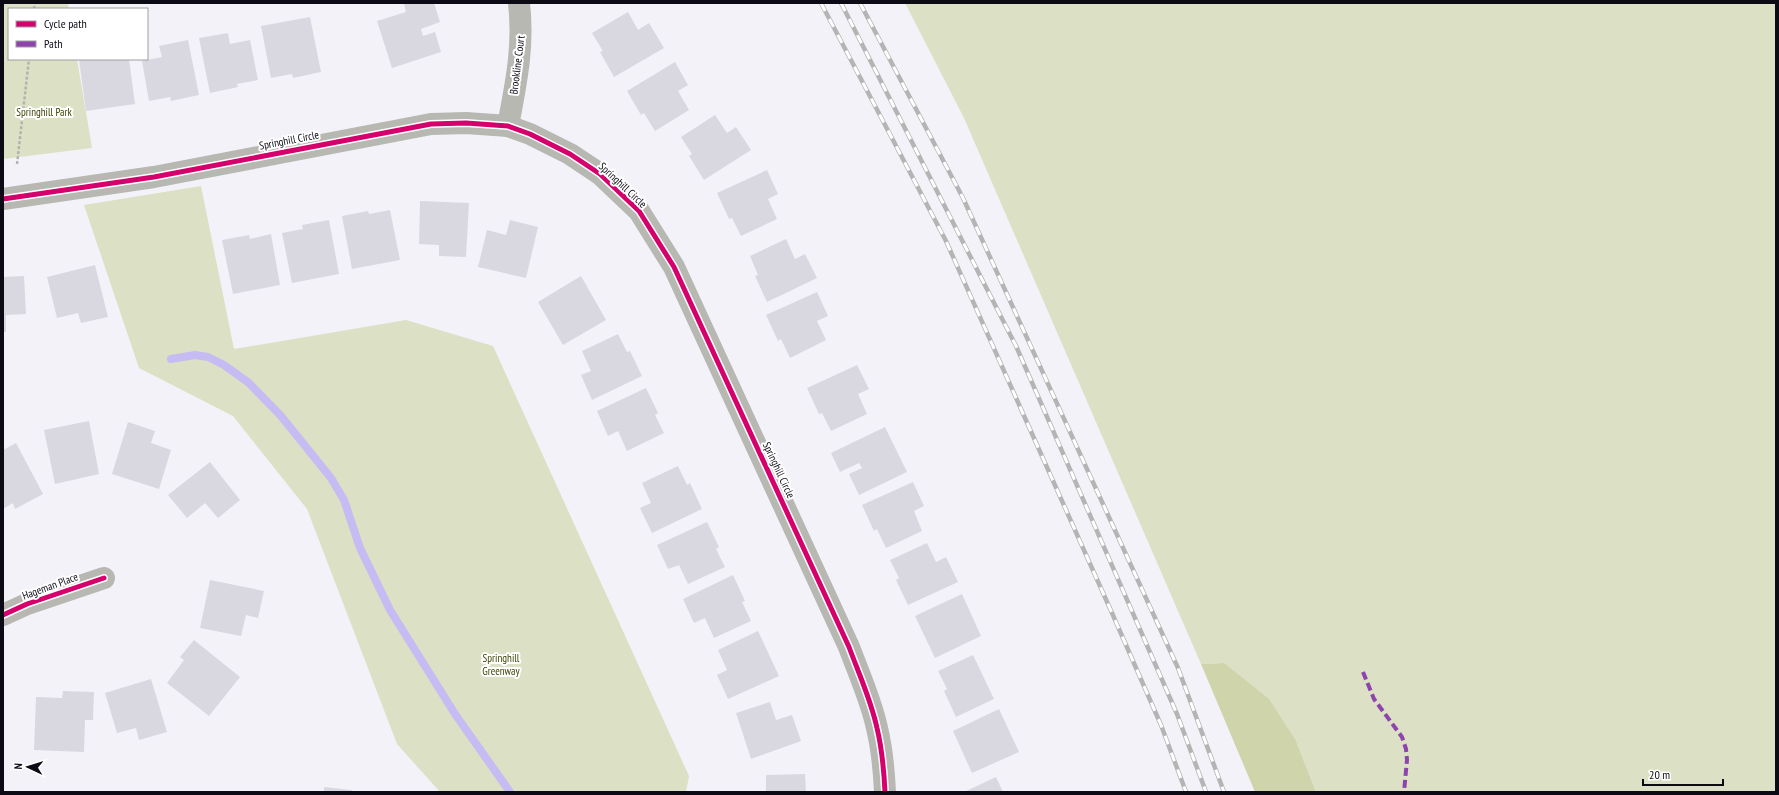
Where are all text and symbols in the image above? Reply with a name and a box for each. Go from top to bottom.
legend [8,8,148,60]
text: Cycle path [44,16,87,31]
street label: Brookline Court [506,35,528,95]
text: Path [44,36,62,51]
park label: Springhill Park [16,105,72,119]
street label: Springhill Circle [258,127,321,153]
street label: Springhill Circle [596,159,650,211]
street label: Springhill Circle [760,440,798,501]
street label: Hageman Place [20,569,80,603]
park label: Springhill Greenway [482,651,521,678]
north arrow [8,747,48,787]
scale bar [1643,761,1723,787]
text: N [11,763,25,770]
text: 20 m [1649,767,1670,782]

